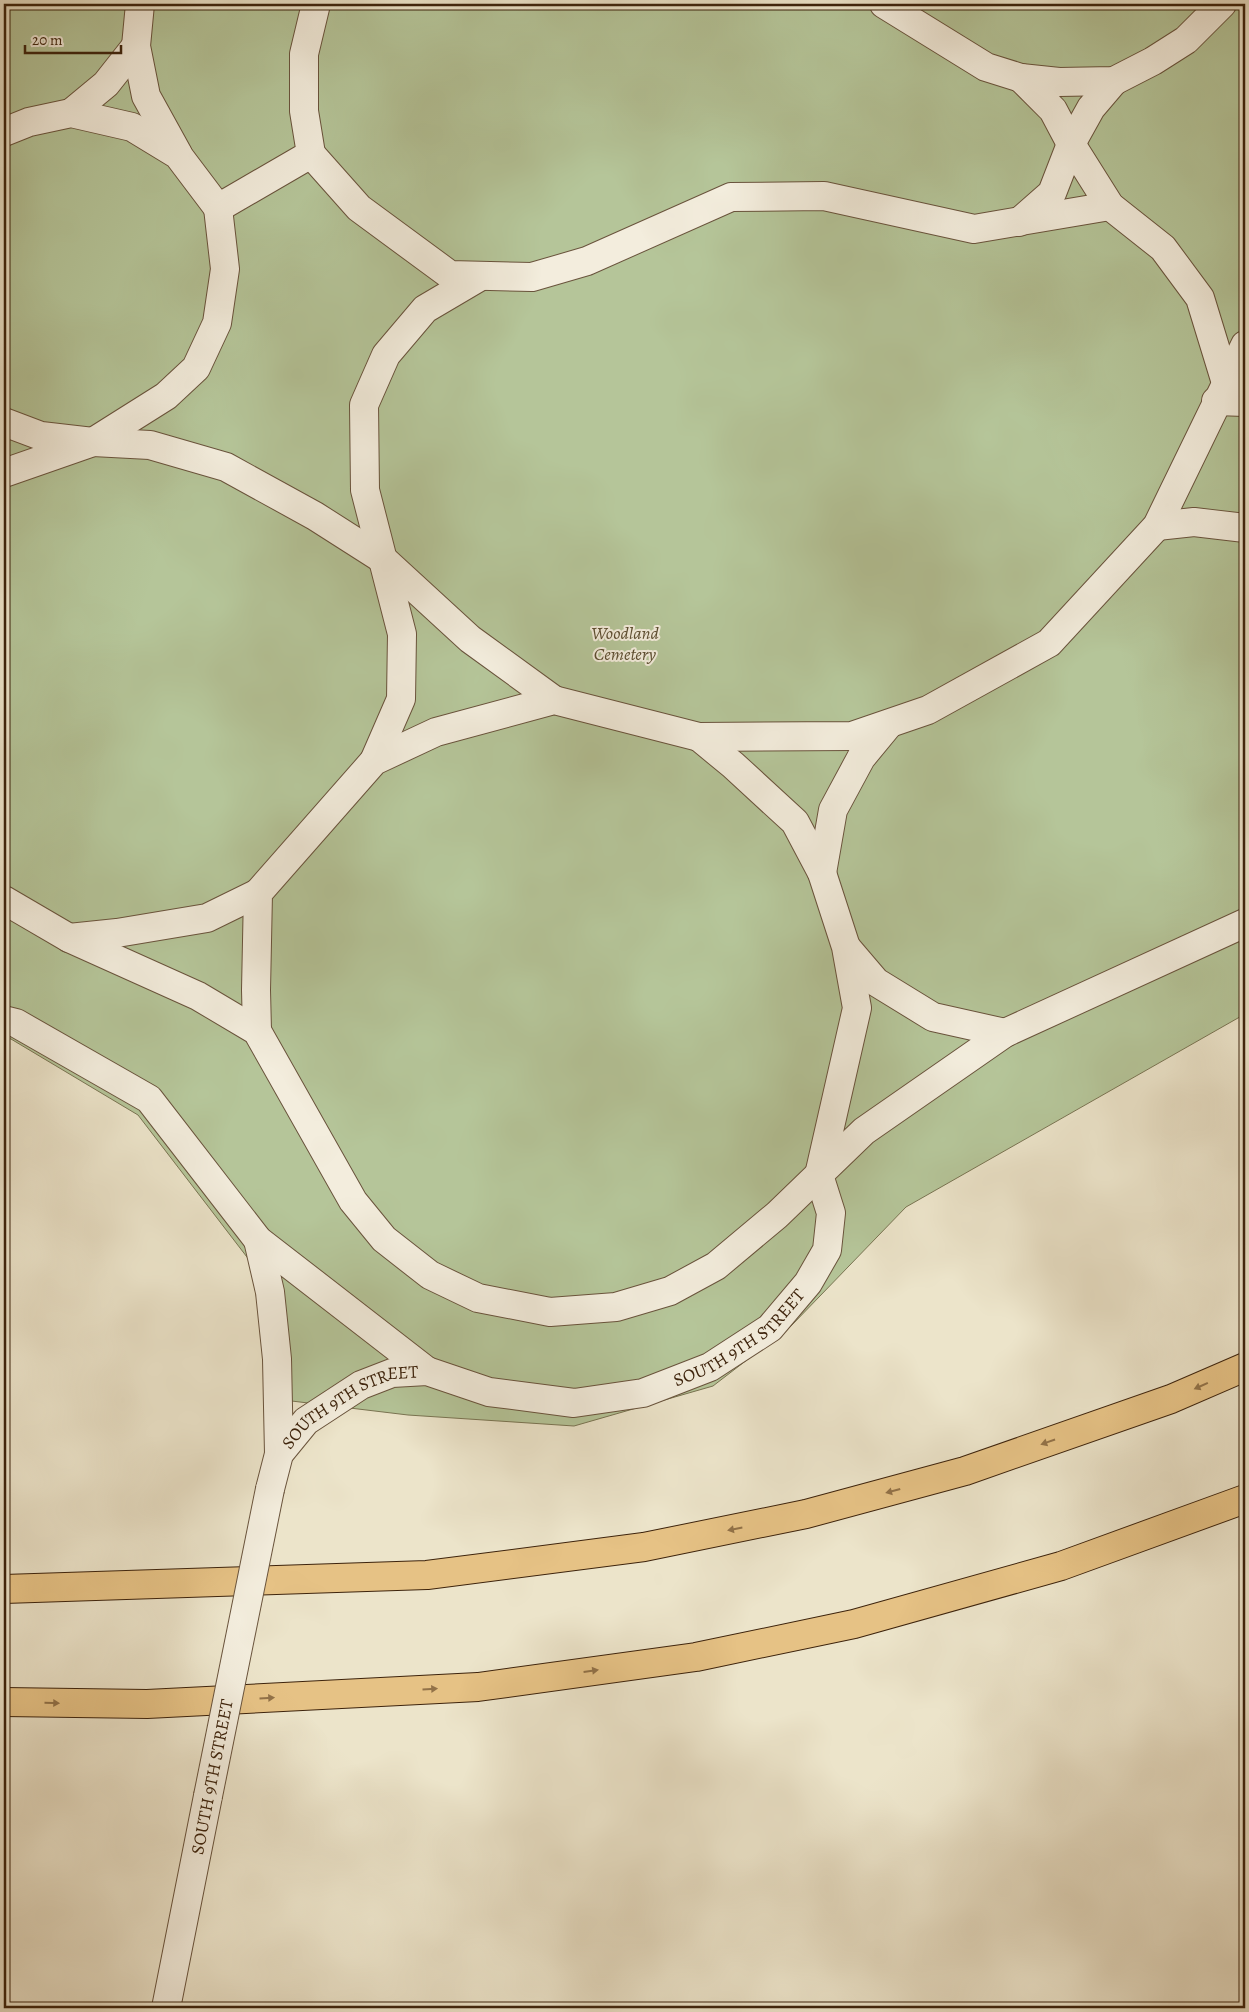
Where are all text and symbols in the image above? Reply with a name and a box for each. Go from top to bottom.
scale bar [25,22,121,54]
text: 20 m [32,30,63,50]
park label: Woodland Cemetery [591,621,660,666]
street label: SOUTH 9TH STREET [670,1284,810,1392]
street label: SOUTH 9TH STREET [276,1360,419,1454]
one-way arrow [1194,1383,1208,1391]
one-way arrow [1040,1438,1055,1446]
one-way arrow [886,1487,901,1495]
one-way arrow [727,1525,743,1533]
one-way arrow [583,1667,599,1675]
one-way arrow [422,1685,438,1693]
one-way arrow [260,1693,276,1701]
street label: SOUTH 9TH STREET [185,1697,239,1857]
one-way arrow [45,1699,61,1707]

